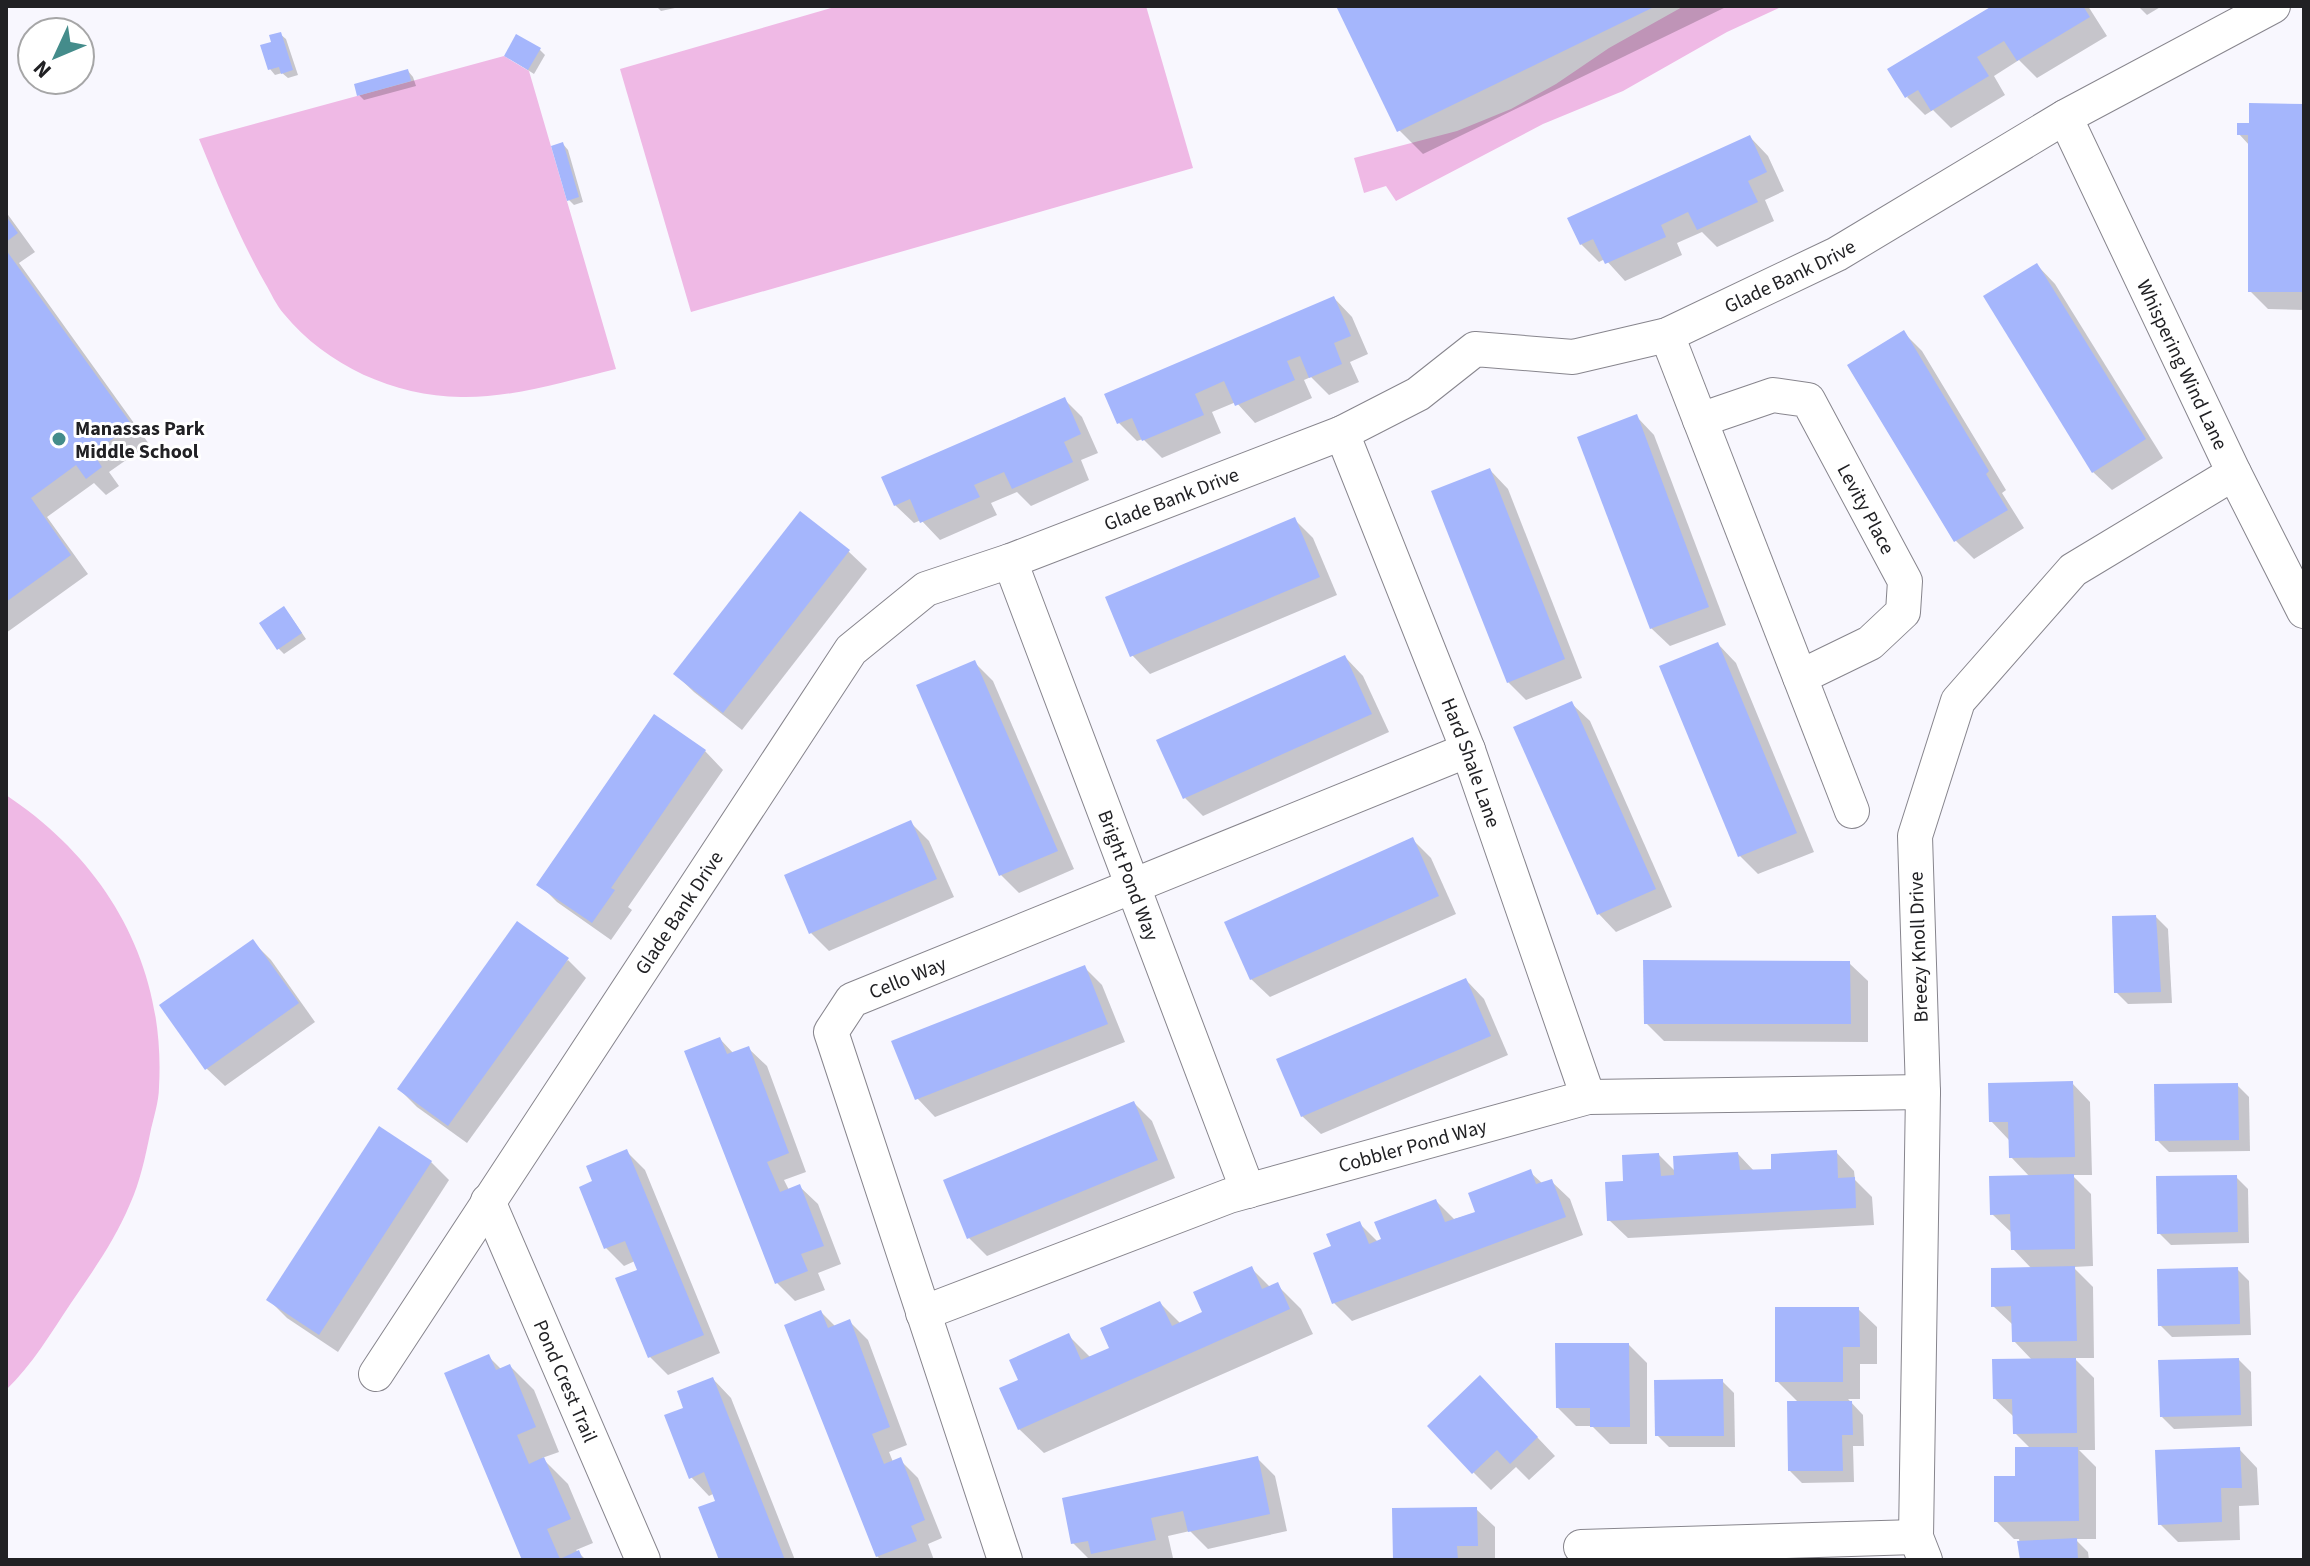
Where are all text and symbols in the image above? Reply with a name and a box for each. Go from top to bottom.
north arrow [16,16,96,96]
text: N [26,53,59,86]
street label: Glade Bank Drive [1720,233,1861,321]
street label: Whispering Wind Lane [2129,275,2234,455]
place label: Manassas Park Middle School [75,415,205,466]
marker: Manassas Park Middle School [50,430,68,448]
street label: Levity Place [1830,459,1901,560]
street label: Glade Bank Drive [1100,461,1243,538]
street label: Hard Shale Lane [1434,694,1507,832]
street label: Bright Pond Way [1090,806,1166,946]
street label: Glade Bank Drive [629,846,731,980]
street label: Breezy Knoll Drive [1902,871,1936,1023]
street label: Cello Way [865,950,951,1007]
street label: Cobbler Pond Way [1335,1112,1491,1180]
street label: Pond Crest Trail [526,1316,604,1447]

